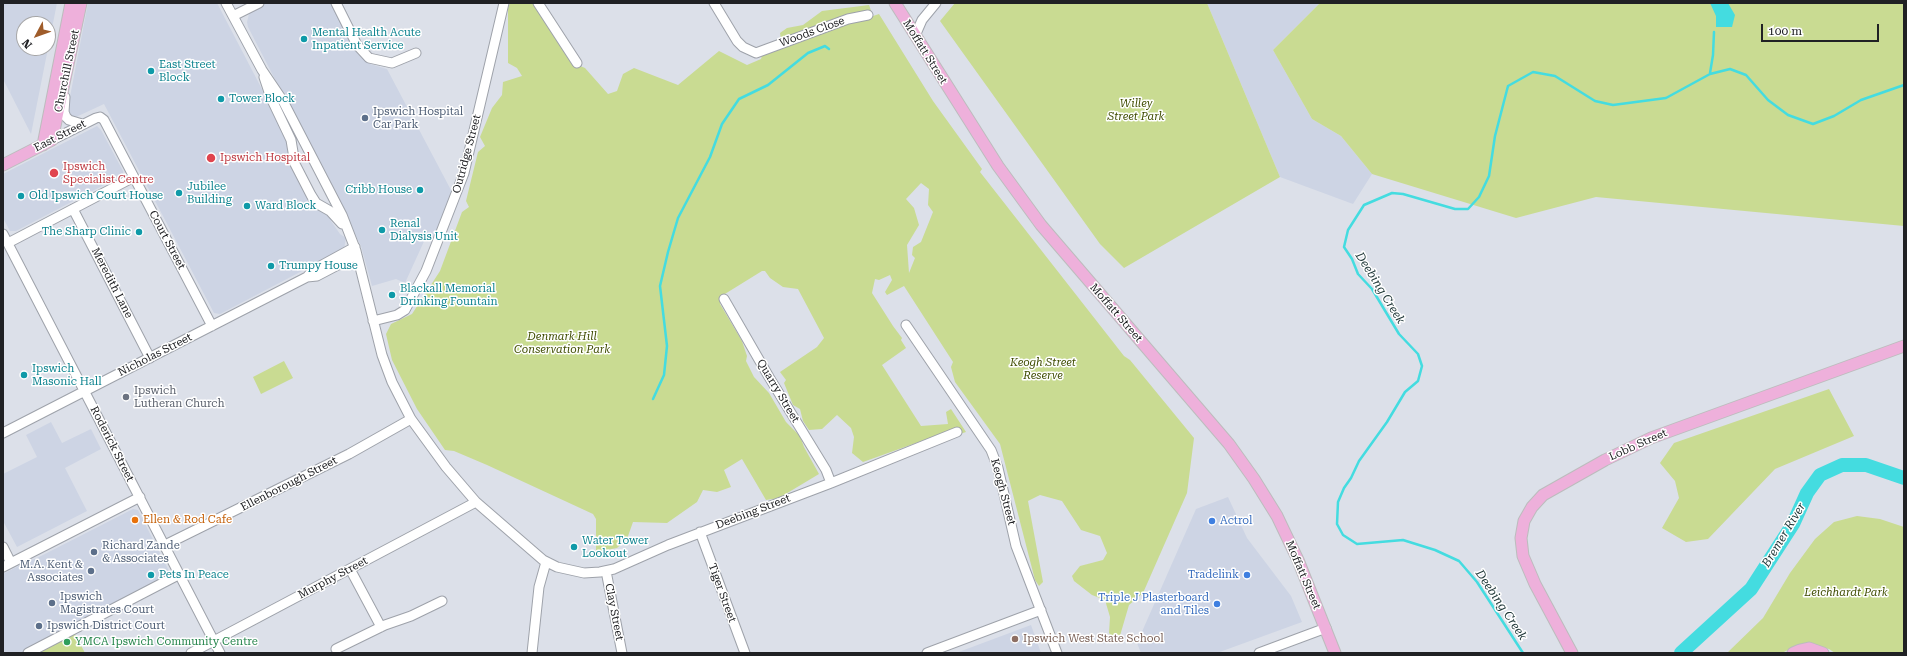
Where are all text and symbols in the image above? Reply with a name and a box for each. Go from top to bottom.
street label: Woods Close [778,14,846,50]
north arrow [16,16,56,56]
scale bar [1763,16,1881,42]
street label: Moffatt Street [900,17,950,87]
text: 100 m [1768,24,1802,38]
place label: Mental Health Acute Inpatient Service [312,26,421,52]
street label: Churchill Street [52,29,82,113]
marker: Mental Health Acute Inpatient Service [299,34,309,44]
text: N [20,36,35,51]
place label: East Street Block [159,58,216,84]
marker: East Street Block [146,66,156,76]
place label: Tower Block [229,92,295,106]
marker: Tower Block [216,94,226,104]
park label: Willey Street Park [1107,97,1165,123]
place label: Ipswich Hospital Car Park [373,105,463,131]
marker: Ipswich Hospital Car Park [360,113,370,123]
street label: Outridge Street [450,113,484,195]
street label: East Street [32,117,88,155]
place label: Ipswich Hospital [220,151,310,165]
marker: Ipswich Hospital [205,152,217,164]
place label: Ipswich Specialist Centre [63,160,153,186]
marker: Ipswich Specialist Centre [48,167,60,179]
place label: Jubilee Building [187,180,232,206]
place label: Cribb House [345,183,412,197]
marker: Cribb House [415,185,425,195]
marker: Jubilee Building [174,188,184,198]
place label: Old Ipswich Court House [29,189,163,203]
marker: Old Ipswich Court House [16,191,26,201]
place label: Ward Block [255,199,317,213]
marker: Ward Block [242,201,252,211]
street label: Court Street [146,208,188,272]
place label: Renal Dialysis Unit [390,217,458,243]
place label: The Sharp Clinic [42,225,131,239]
marker: Renal Dialysis Unit [377,225,387,235]
marker: The Sharp Clinic [134,227,144,237]
street label: Meredith Lane [89,245,135,321]
water label: Deebing Creek [1352,249,1408,327]
place label: Trumpy House [279,259,358,273]
marker: Trumpy House [266,261,276,271]
street label: Moffatt Street [1087,281,1145,345]
place label: Blackall Memorial Drinking Fountain [400,282,498,308]
marker: Blackall Memorial Drinking Fountain [387,290,397,300]
park label: Denmark Hill Conservation Park [514,330,610,356]
street label: Nicholas Street [116,331,194,379]
park label: Keogh Street Reserve [1010,356,1076,382]
street label: Quarry Street [754,357,802,425]
place label: Ipswich Masonic Hall [32,362,102,388]
marker: Ipswich Masonic Hall [19,370,29,380]
place label: Ipswich Lutheran Church [134,384,225,410]
marker: Ipswich Lutheran Church [121,392,131,402]
street label: Roderick Street [87,404,137,484]
street label: Lobb Street [1607,426,1669,464]
street label: Ellenborough Street [239,454,339,514]
street label: Keogh Street [988,457,1018,527]
street label: Deebing Street [714,492,792,532]
water label: Bremer River [1759,500,1809,570]
place label: Ellen & Rod Cafe [143,513,232,527]
place label: Actrol [1220,514,1253,528]
marker: Ellen & Rod Cafe [130,515,140,525]
marker: Actrol [1207,516,1217,526]
place label: Water Tower Lookout [582,534,649,560]
place label: Richard Zande & Associates [102,539,180,565]
street label: Moffatt Street [1283,539,1323,611]
marker: Water Tower Lookout [569,542,579,552]
marker: Richard Zande & Associates [89,547,99,557]
street label: Murphy Street [296,554,370,602]
place label: M.A. Kent & Associates [20,558,83,584]
street label: Tiger Street [705,562,739,624]
marker: M.A. Kent & Associates [86,566,96,576]
water label: Deebing Creek [1472,567,1530,643]
place label: Pets In Peace [159,568,229,582]
place label: Tradelink [1188,568,1239,582]
marker: Pets In Peace [146,570,156,580]
marker: Tradelink [1242,570,1252,580]
street label: Clay Street [602,582,626,642]
park label: Leichhardt Park [1804,586,1888,600]
place label: Ipswich Magistrates Court [60,590,154,616]
place label: Triple J Plasterboard and Tiles [1098,591,1209,617]
marker: Ipswich Magistrates Court [47,598,57,608]
marker: Triple J Plasterboard and Tiles [1212,599,1222,609]
place label: Ipswich District Court [47,619,165,633]
marker: Ipswich District Court [34,621,44,631]
place label: Ipswich West State School [1023,632,1164,646]
marker: Ipswich West State School [1010,634,1020,644]
place label: YMCA Ipswich Community Centre [75,635,258,649]
marker: YMCA Ipswich Community Centre [62,637,72,647]

